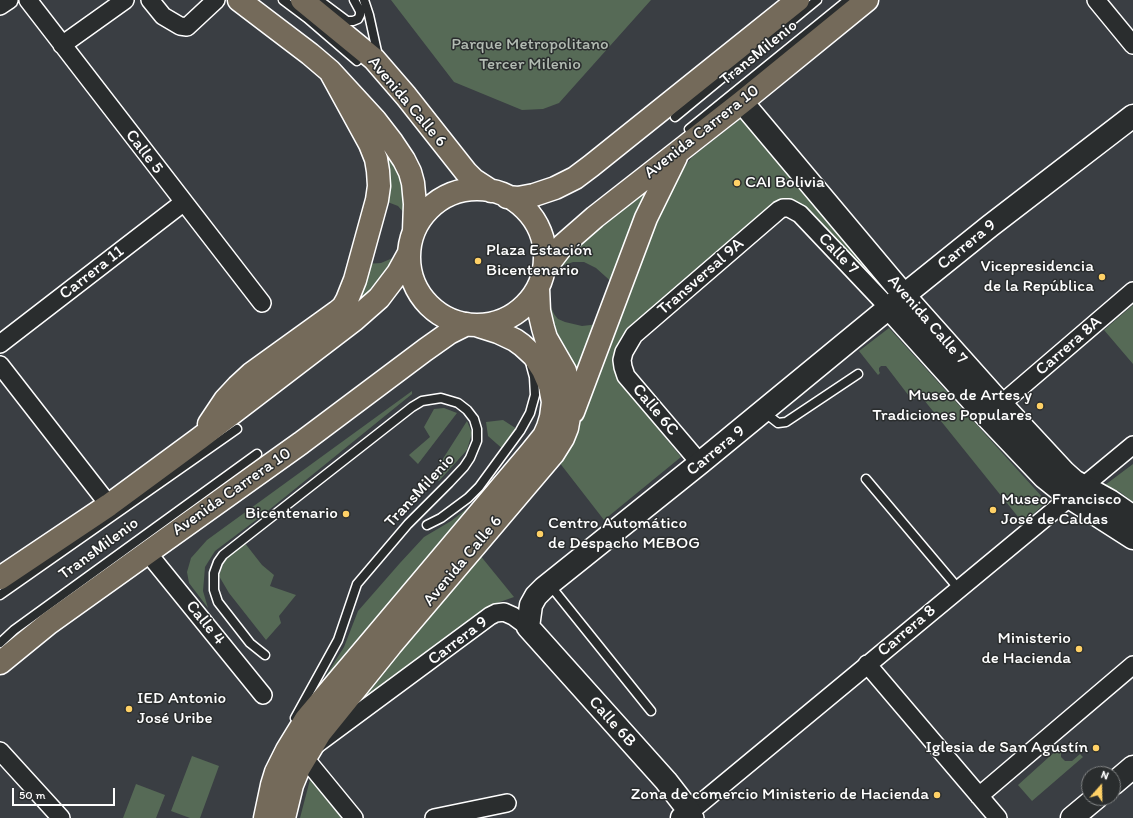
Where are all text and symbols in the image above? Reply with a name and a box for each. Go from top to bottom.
street label: TransMilenio [716,16,802,90]
park label: Parque Metropolitano Tercer Milenio [451,35,609,75]
street label: Avenida Calle 6 [363,52,451,152]
street label: Avenida Carrera 10 [640,81,764,183]
street label: Calle 5 [120,126,168,178]
place label: CAI Bolivia [745,173,825,193]
marker: CAI Bolivia [732,178,742,188]
street label: Carrera 9 [934,215,1000,275]
street label: Calle 7 [813,229,863,279]
street label: Transversal 9A [654,234,748,320]
place label: Plaza Estación Bicentenario [486,241,592,281]
street label: Carrera 11 [56,242,128,304]
marker: Plaza Estación Bicentenario [473,256,483,266]
place label: Vicepresidencia de la República [980,257,1094,297]
street label: Avenida Calle 7 [883,271,971,369]
marker: Vicepresidencia de la República [1097,272,1107,282]
street label: Carrera 8A [1032,312,1106,380]
street label: Calle 6C [628,380,682,440]
place label: Museo de Artes y Tradiciones Populares [872,386,1032,426]
marker: Museo de Artes y Tradiciones Populares [1035,401,1045,411]
street label: Carrera 9 [683,421,749,481]
street label: Avenida Carrera 10 [169,443,295,541]
street label: TransMilenio [381,450,459,532]
place label: Museo Francisco José de Caldas [1001,490,1121,530]
place label: Bicentenario [245,504,338,524]
marker: Museo Francisco José de Caldas [988,505,998,515]
marker: Bicentenario [341,509,351,519]
street label: Avenida Calle 6 [419,511,507,611]
street label: TransMilenio [55,513,143,585]
place label: Centro Automático de Despacho MEBOG [548,514,700,554]
marker: Centro Automático de Despacho MEBOG [535,529,545,539]
street label: Calle 4 [181,597,229,649]
street label: Carrera 8 [874,601,940,661]
street label: Carrera 9 [424,612,492,670]
place label: Ministerio de Hacienda [981,629,1071,669]
marker: Ministerio de Hacienda [1074,644,1084,654]
place label: IED Antonio José Uribe [137,689,226,729]
street label: Calle 6B [584,692,640,752]
marker: IED Antonio José Uribe [124,704,134,714]
place label: Iglesia de San Agustín [925,738,1088,758]
marker: Iglesia de San Agustín [1091,743,1101,753]
north arrow [1081,766,1121,806]
text: N [1099,768,1111,783]
scale bar [14,780,117,806]
place label: Zona de comercio Ministerio de Hacienda [631,785,929,805]
text: 50 m [19,788,45,802]
marker: Zona de comercio Ministerio de Hacienda [932,790,942,800]

